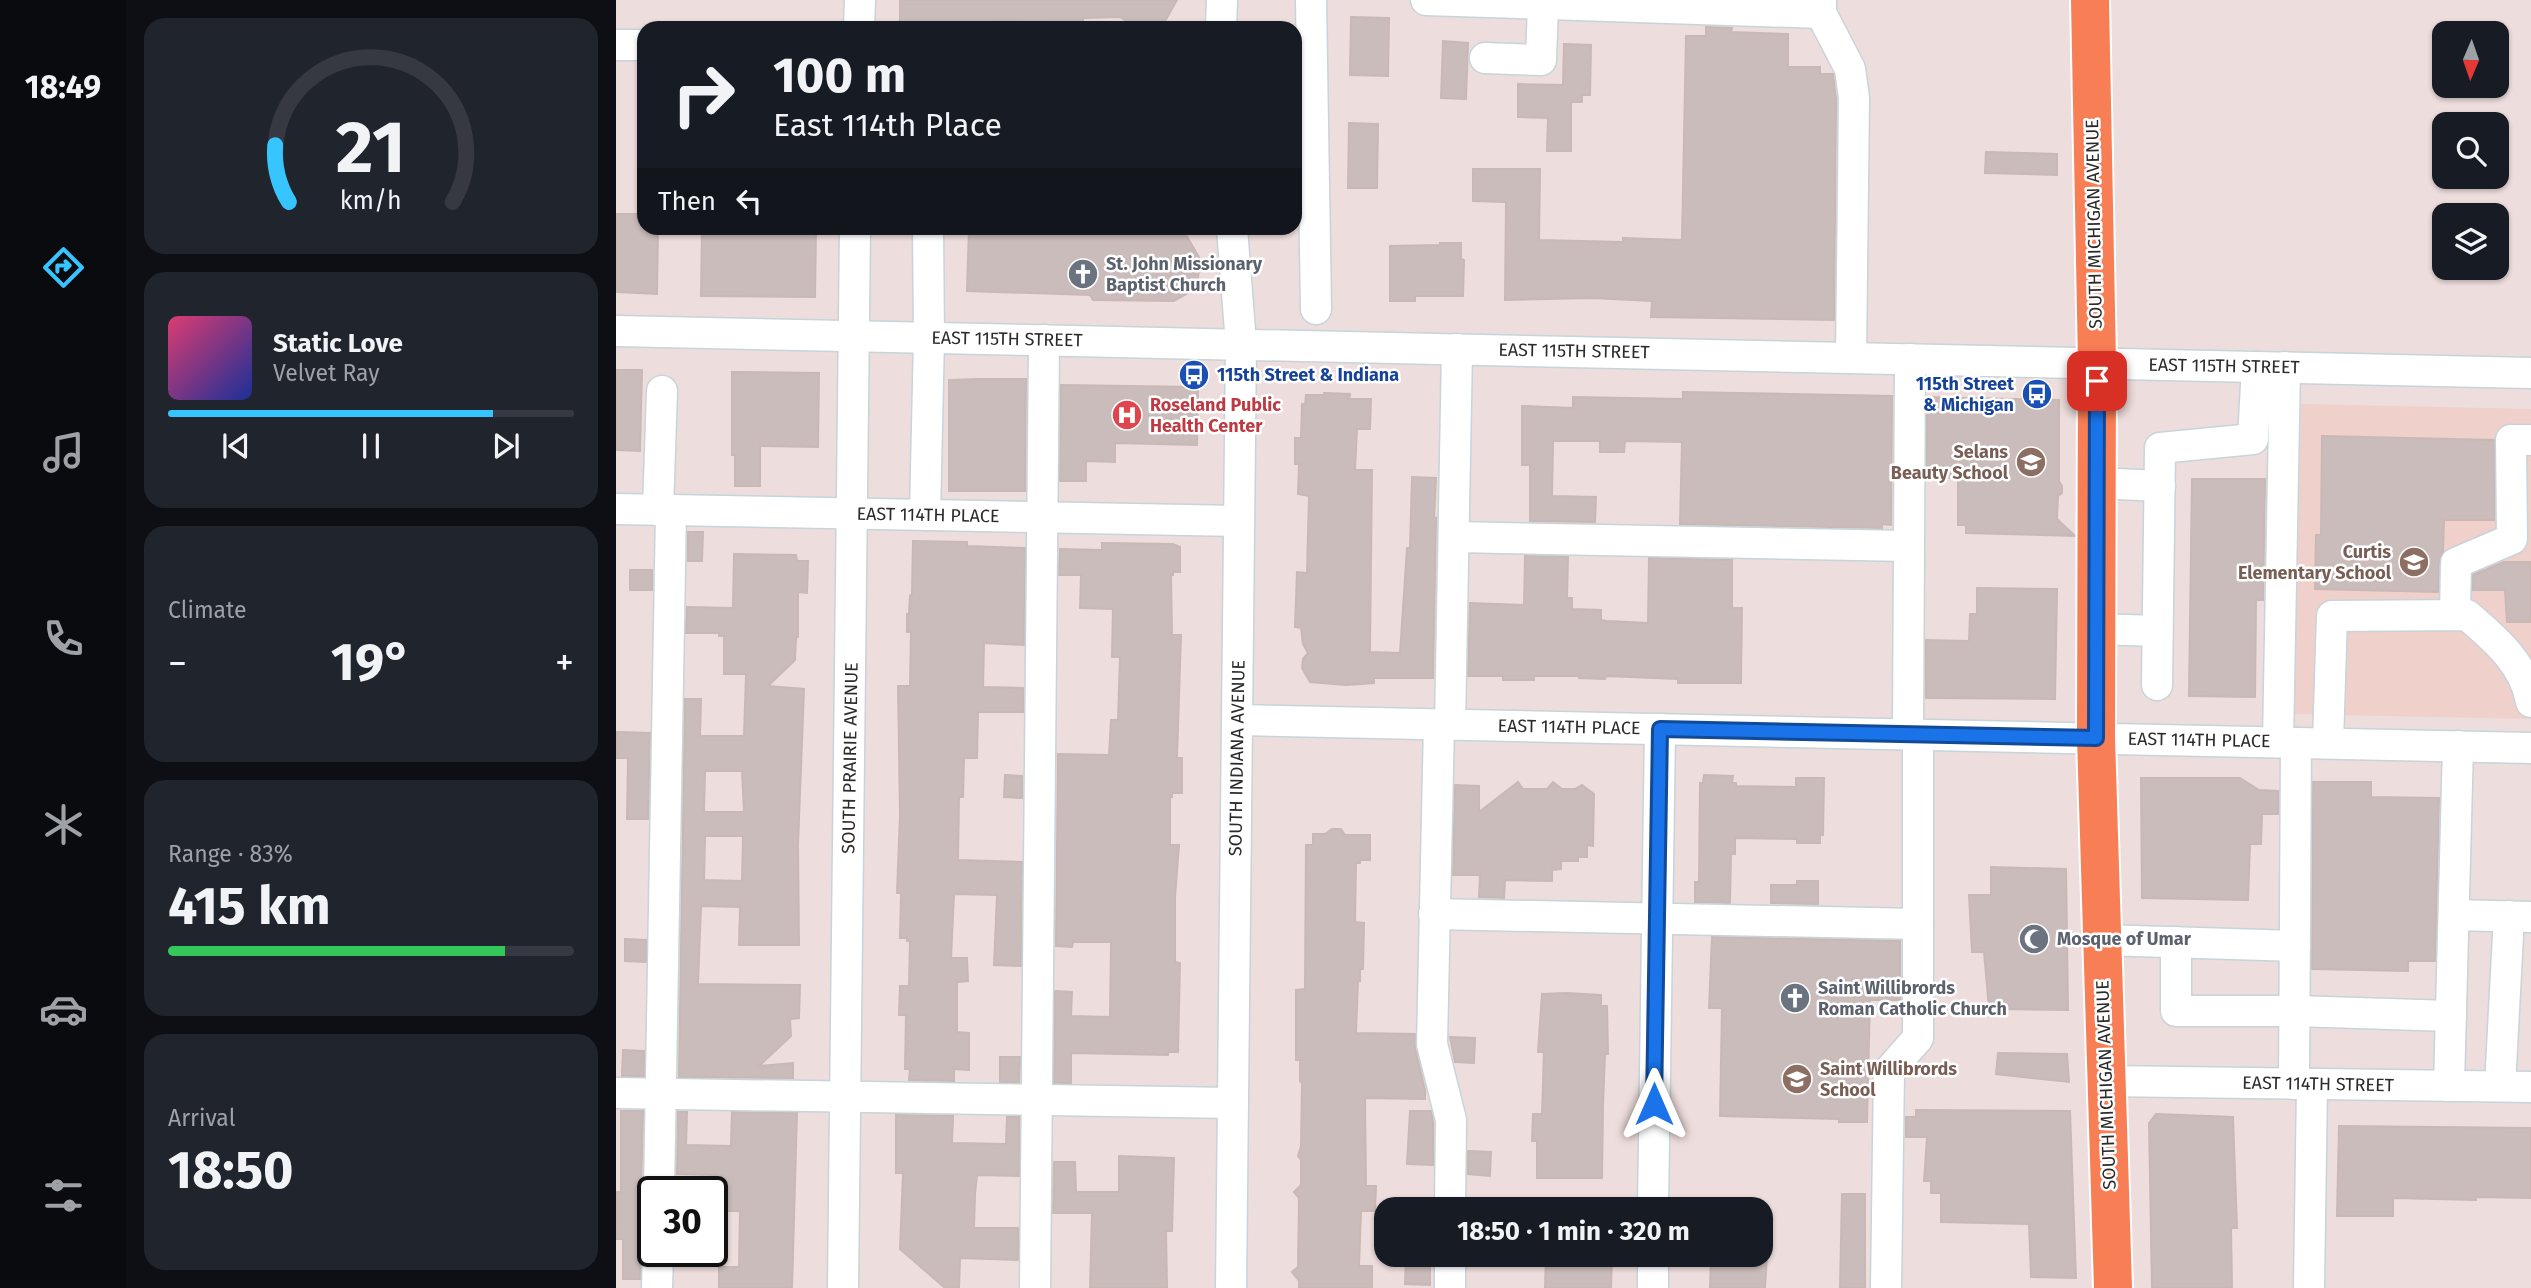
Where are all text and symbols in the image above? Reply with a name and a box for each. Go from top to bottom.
north arrow [2432,21,2510,98]
map controls [2432,21,2509,280]
text: 100 m [773,46,906,105]
icon: right [658,49,749,140]
text: 18:49 [25,68,101,106]
text: 21 [336,104,406,191]
text: East 114th Place [773,106,1002,144]
button: search [2432,112,2509,189]
street label: SOUTH MICHIGAN AVENUE [2081,119,2107,329]
icon: left [730,182,768,220]
text: km/h [340,186,402,216]
text: Then [658,186,716,217]
button: layers [2432,203,2509,280]
icon: directions [39,243,88,292]
place label: St. John Missionary Baptist Church [1106,253,1263,296]
church icon: St. John Missionary Baptist Church [1066,257,1100,291]
street label: EAST 115TH STREET [931,327,1084,351]
text: Static Love [273,328,403,359]
street label: EAST 115TH STREET [1498,339,1651,363]
pin [2067,351,2127,411]
street label: EAST 115TH STREET [2148,354,2301,378]
bus stop icon: 115th Street & Indiana [1177,358,1211,392]
text: Velvet Ray [273,359,380,387]
icon: arrive [2078,362,2116,400]
place label: 115th Street & Indiana [1217,364,1399,386]
place label: 115th Street & Michigan [1916,373,2015,416]
bus stop icon: 115th Street & Michigan [2020,377,2054,411]
place label: Roseland Public Health Center [1150,394,1281,437]
hospital icon: Roseland Public Health Center [1110,398,1144,432]
icon: previous [217,427,255,465]
icon: pause [352,427,390,465]
icon: next [487,427,525,465]
icon: music [39,428,88,477]
place label: Selans Beauty School [1891,441,2009,484]
school or university icon: Selans Beauty School [2014,445,2048,479]
street label: EAST 114TH PLACE [856,503,1000,527]
place label: Curtis Elementary School [2238,541,2392,584]
school or university icon: Curtis Elementary School [2397,545,2431,579]
text: Climate [168,596,247,624]
icon: phone [39,614,88,663]
text: 19° [331,631,411,694]
text: − [168,640,187,686]
text: + [555,640,574,686]
street label: SOUTH INDIANA AVENUE [1224,660,1250,856]
street label: SOUTH PRAIRIE AVENUE [837,662,863,854]
street label: EAST 114TH PLACE [1497,715,1641,739]
street label: EAST 114TH PLACE [2127,728,2271,752]
icon: climate [39,800,88,849]
text: Range · 83% [168,840,293,868]
text: 415 km [168,875,331,938]
mosque icon: Mosque of Umar [2017,922,2051,956]
place label: Mosque of Umar [2057,928,2192,950]
place label: Saint Willibrords Roman Catholic Church [1818,977,2007,1020]
street label: SOUTH MICHIGAN AVENUE [2091,980,2121,1190]
church icon: Saint Willibrords Roman Catholic Church [1778,981,1812,1015]
icon: car [39,985,88,1034]
place label: Saint Willibrords School [1820,1058,1957,1101]
school or university icon: Saint Willibrords School [1780,1062,1814,1096]
position arrow [1617,1067,1691,1141]
street label: EAST 114TH STREET [2242,1072,2395,1096]
text: Arrival [168,1104,235,1132]
text: 18:50 [168,1139,294,1202]
icon: filters [39,1171,88,1220]
speed limit sign: 30 [637,1176,728,1267]
text: 18:50 · 1 min · 320 m [1457,1216,1690,1247]

